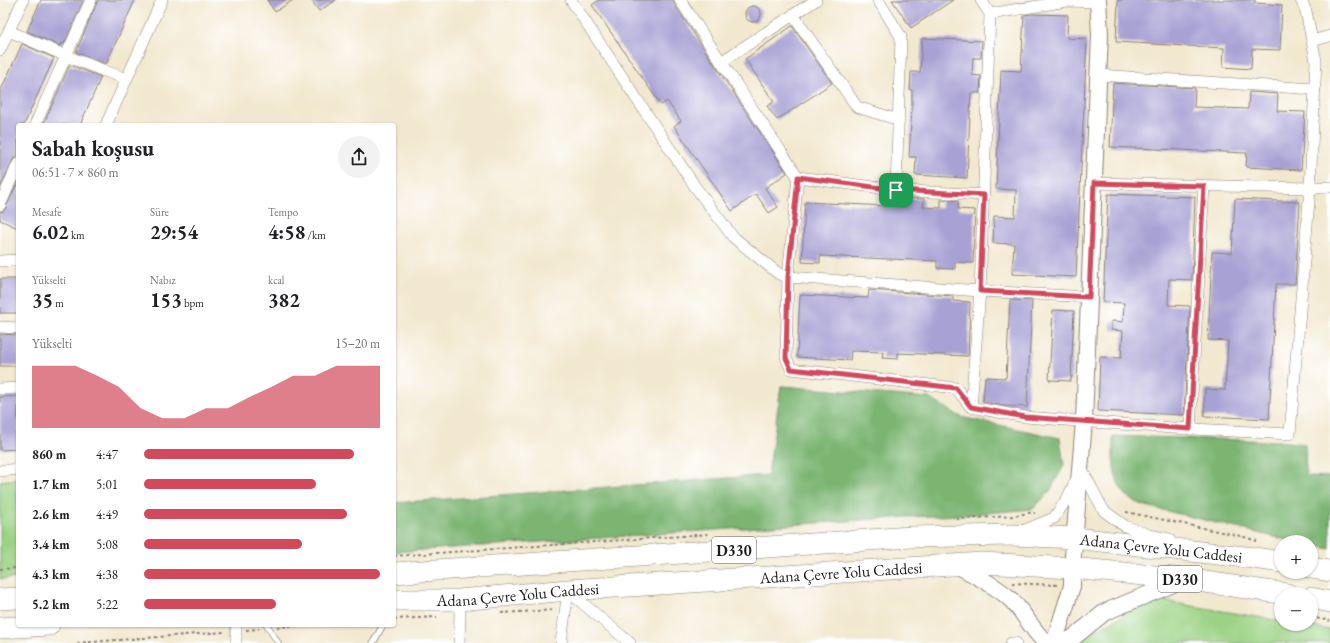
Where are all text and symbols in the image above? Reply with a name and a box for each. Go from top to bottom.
text: Sabah koşusu [32,134,154,163]
button: share [338,136,380,178]
text: 06:51 · 7 × 860 m [32,164,119,181]
pin [879,173,913,207]
icon: arrive [885,179,907,201]
text: Mesafe [32,205,61,219]
text: Süre [150,205,169,219]
text: Tempo [268,205,298,219]
text: 6.02 [32,219,69,245]
text: 29:54 [150,219,198,245]
text: 4:58 [268,219,305,245]
text: km [69,228,85,242]
text: /km [305,228,326,242]
text: Yükselti [32,273,66,287]
text: Nabız [150,273,176,287]
text: kcal [268,273,285,287]
text: 35 [32,287,53,313]
text: 153 [150,287,182,313]
text: 382 [268,287,300,313]
text: m [53,296,64,310]
text: bpm [182,296,204,310]
text: Yükselti [32,335,72,352]
text: 15–20 m [335,335,380,352]
text: 860 m [32,446,66,463]
text: 4:47 [96,446,118,463]
text: 1.7 km [32,476,70,493]
text: 5:01 [96,476,118,493]
text: 2.6 km [32,506,70,523]
text: 4:49 [96,506,118,523]
street label: Adana Çevre Yolu Caddesi [1078,528,1243,567]
map controls [1274,535,1318,631]
button: + [1274,535,1318,579]
text: 3.4 km [32,536,70,553]
text: 5:08 [96,536,118,553]
road number: D330 [712,537,756,563]
street label: Adana Çevre Yolu Caddesi [758,556,923,588]
text: 4.3 km [32,566,70,583]
text: 4:38 [96,566,118,583]
road number: D330 [1158,566,1202,592]
street label: Adana Çevre Yolu Caddesi [435,577,600,611]
button: − [1274,587,1318,631]
text: 5.2 km [32,596,70,613]
text: 5:22 [96,596,118,613]

